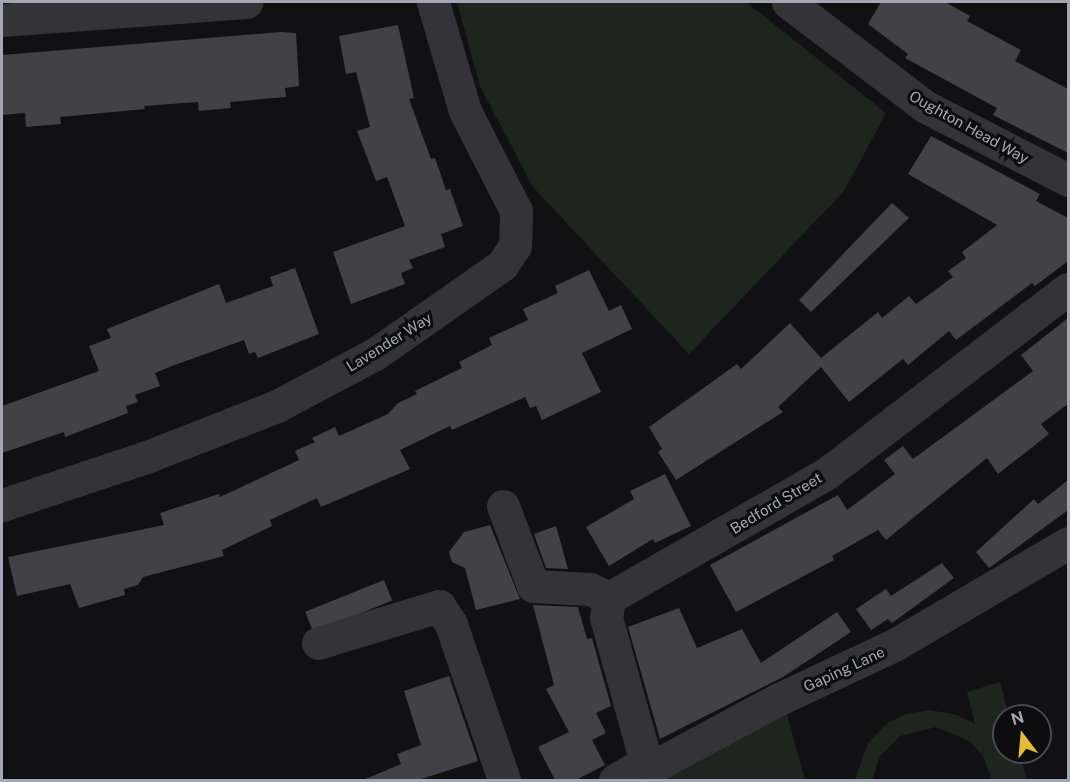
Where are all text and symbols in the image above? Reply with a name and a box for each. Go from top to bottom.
street label: Oughton Head Way [906,87,1032,167]
street label: Lavender Way [343,308,435,376]
street label: Bedford Street [727,468,825,538]
street label: Gaping Lane [801,642,887,696]
north arrow [992,704,1052,764]
text: N [1009,707,1026,729]

